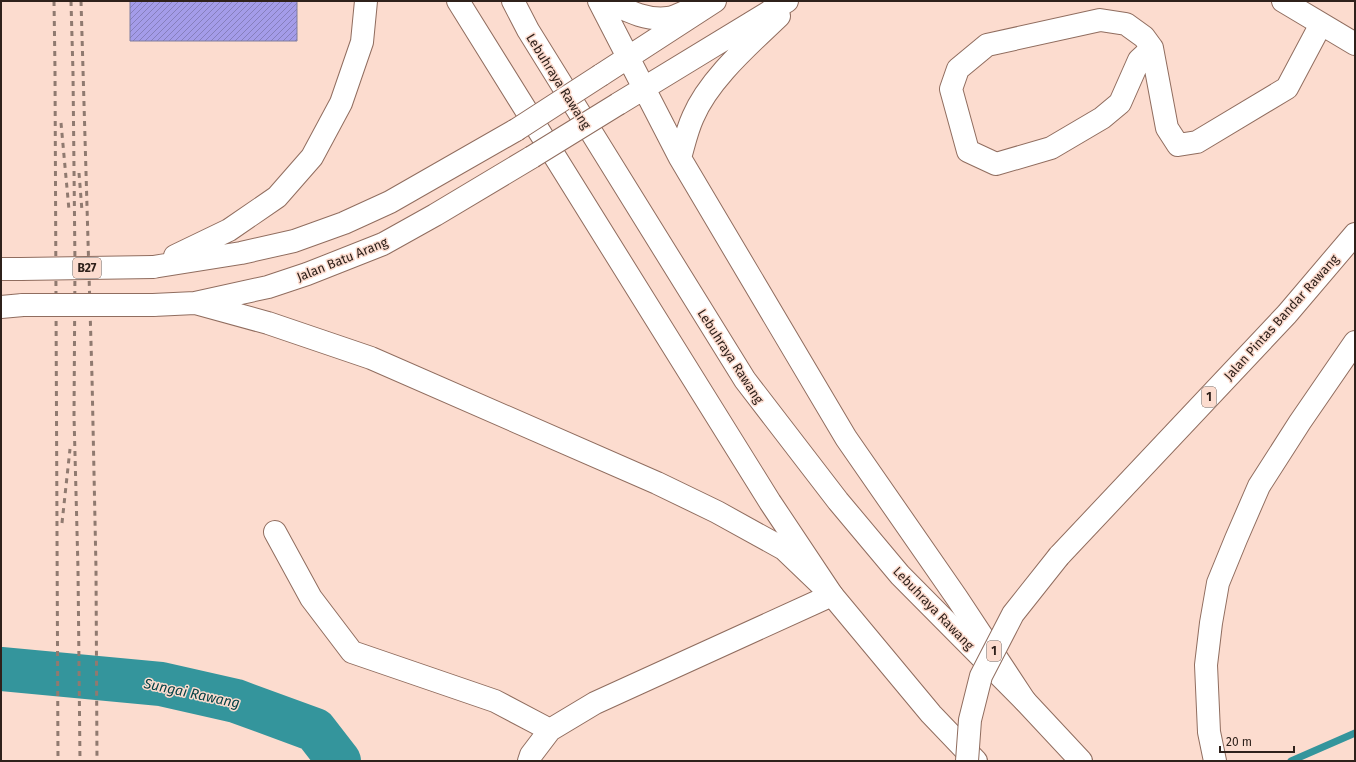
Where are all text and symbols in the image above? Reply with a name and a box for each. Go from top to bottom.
street label: Lebuhraya Rawang [523,31,594,132]
street label: Jalan Batu Arang [294,234,390,285]
street label: Jalan Pintas Bandar Rawang [1221,251,1342,383]
road number: B27 [73,258,101,278]
street label: Lebuhraya Rawang [694,306,767,407]
road number: 1 [1202,387,1216,407]
street label: Lebuhraya Rawang [890,564,977,653]
road number: 1 [987,641,1001,661]
water label: Sungai Rawang [141,675,241,712]
scale bar [1220,728,1294,754]
text: 20 m [1226,735,1252,749]

